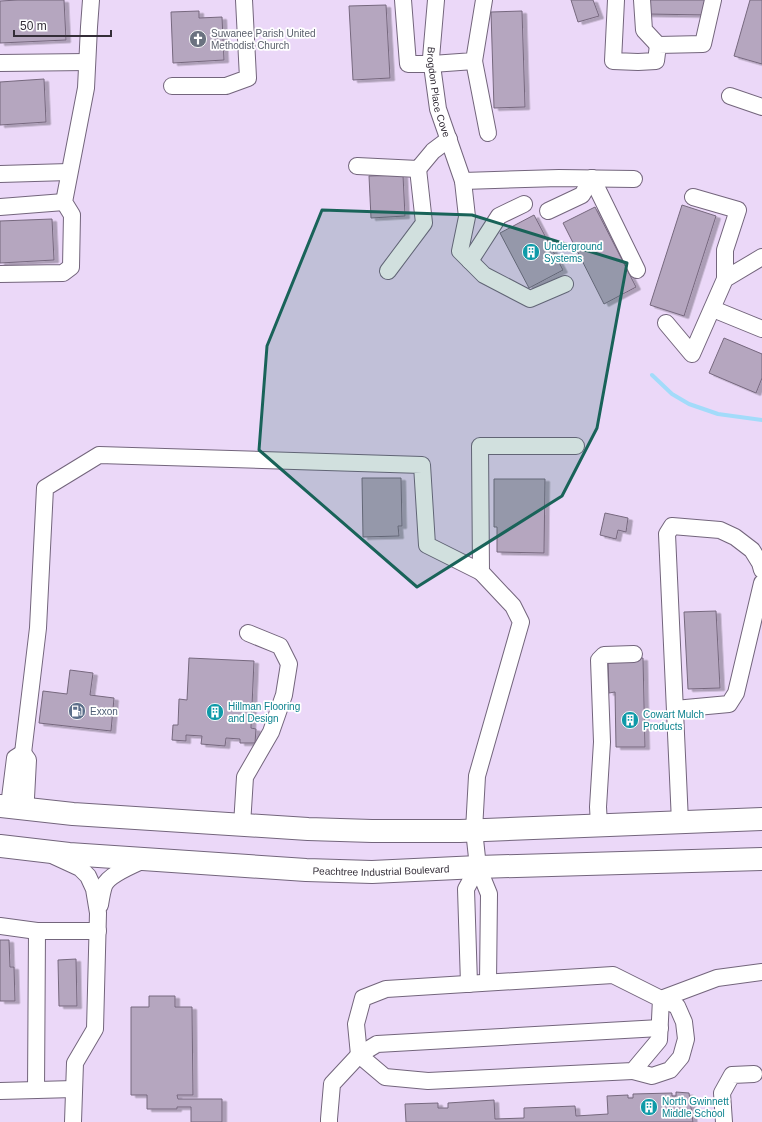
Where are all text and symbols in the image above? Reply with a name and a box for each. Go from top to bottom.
scale bar [14,12,111,38]
text: 50 m [20,19,47,33]
place label: Suwanee Parish United Methodist Church [211,28,316,51]
church icon: Suwanee Parish United Methodist Church [188,29,208,49]
street label: Brogdon Place Cove [425,46,453,139]
place label: Underground Systems [544,241,602,264]
building icon: Underground Systems [521,242,541,262]
fuel station icon: Exxon [67,701,87,721]
place label: Hillman Flooring and Design [228,701,300,724]
building icon: Hillman Flooring and Design [205,702,225,722]
place label: Exxon [90,706,118,717]
place label: Cowart Mulch Products [643,709,704,732]
building icon: Cowart Mulch Products [620,710,640,730]
street label: Peachtree Industrial Boulevard [312,863,450,878]
place label: North Gwinnett Middle School [662,1096,729,1119]
building icon: North Gwinnett Middle School [639,1097,659,1117]

